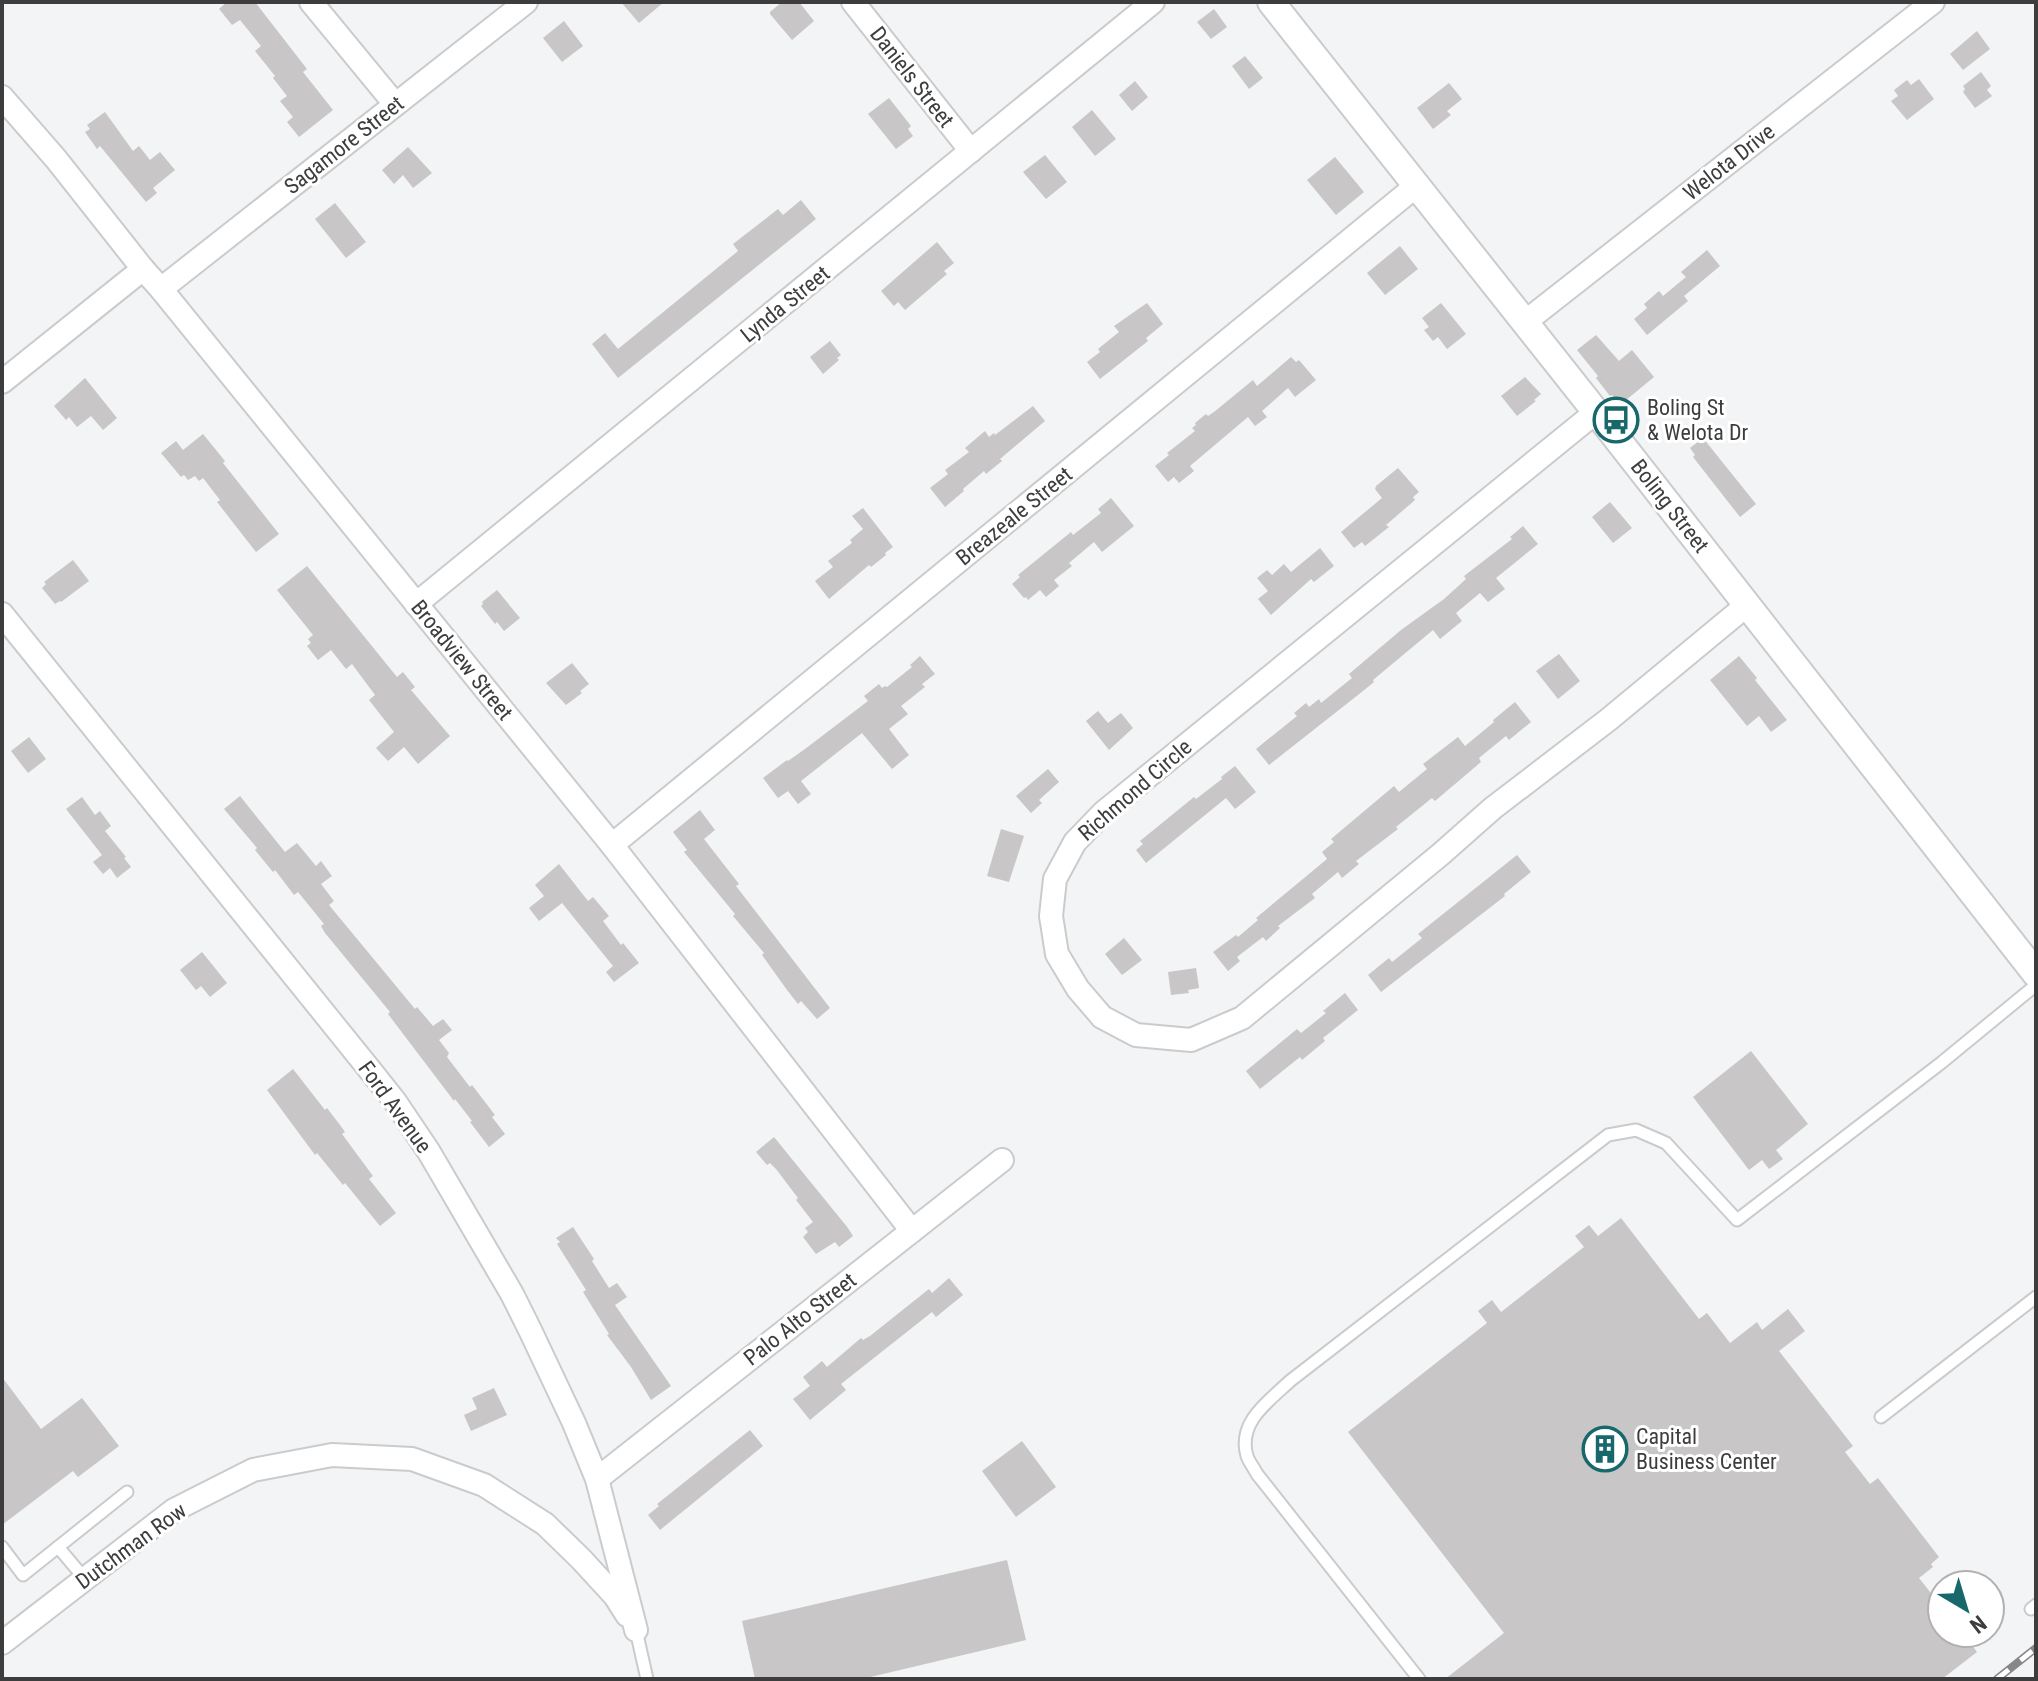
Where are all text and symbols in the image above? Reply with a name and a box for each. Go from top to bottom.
street label: Daniels Street [865,22,959,132]
street label: Sagamore Street [279,91,409,199]
street label: Welota Drive [1678,119,1780,205]
street label: Lynda Street [736,261,834,347]
place label: Boling St & Welota Dr [1647,395,1748,445]
bus stop icon: Boling St & Welota Dr [1592,396,1640,444]
street label: Boling Street [1626,454,1714,558]
street label: Breazeale Street [951,462,1077,570]
street label: Broadview Street [406,595,518,725]
street label: Richmond Circle [1073,734,1197,846]
street label: Ford Avenue [353,1056,437,1158]
street label: Palo Alto Street [739,1267,861,1371]
place label: Capital Business Center [1636,1424,1777,1474]
building icon: Capital Business Center [1581,1425,1629,1473]
street label: Dutchman Row [71,1498,191,1594]
north arrow [1926,1569,2006,1649]
text: N [1965,1610,1991,1638]

